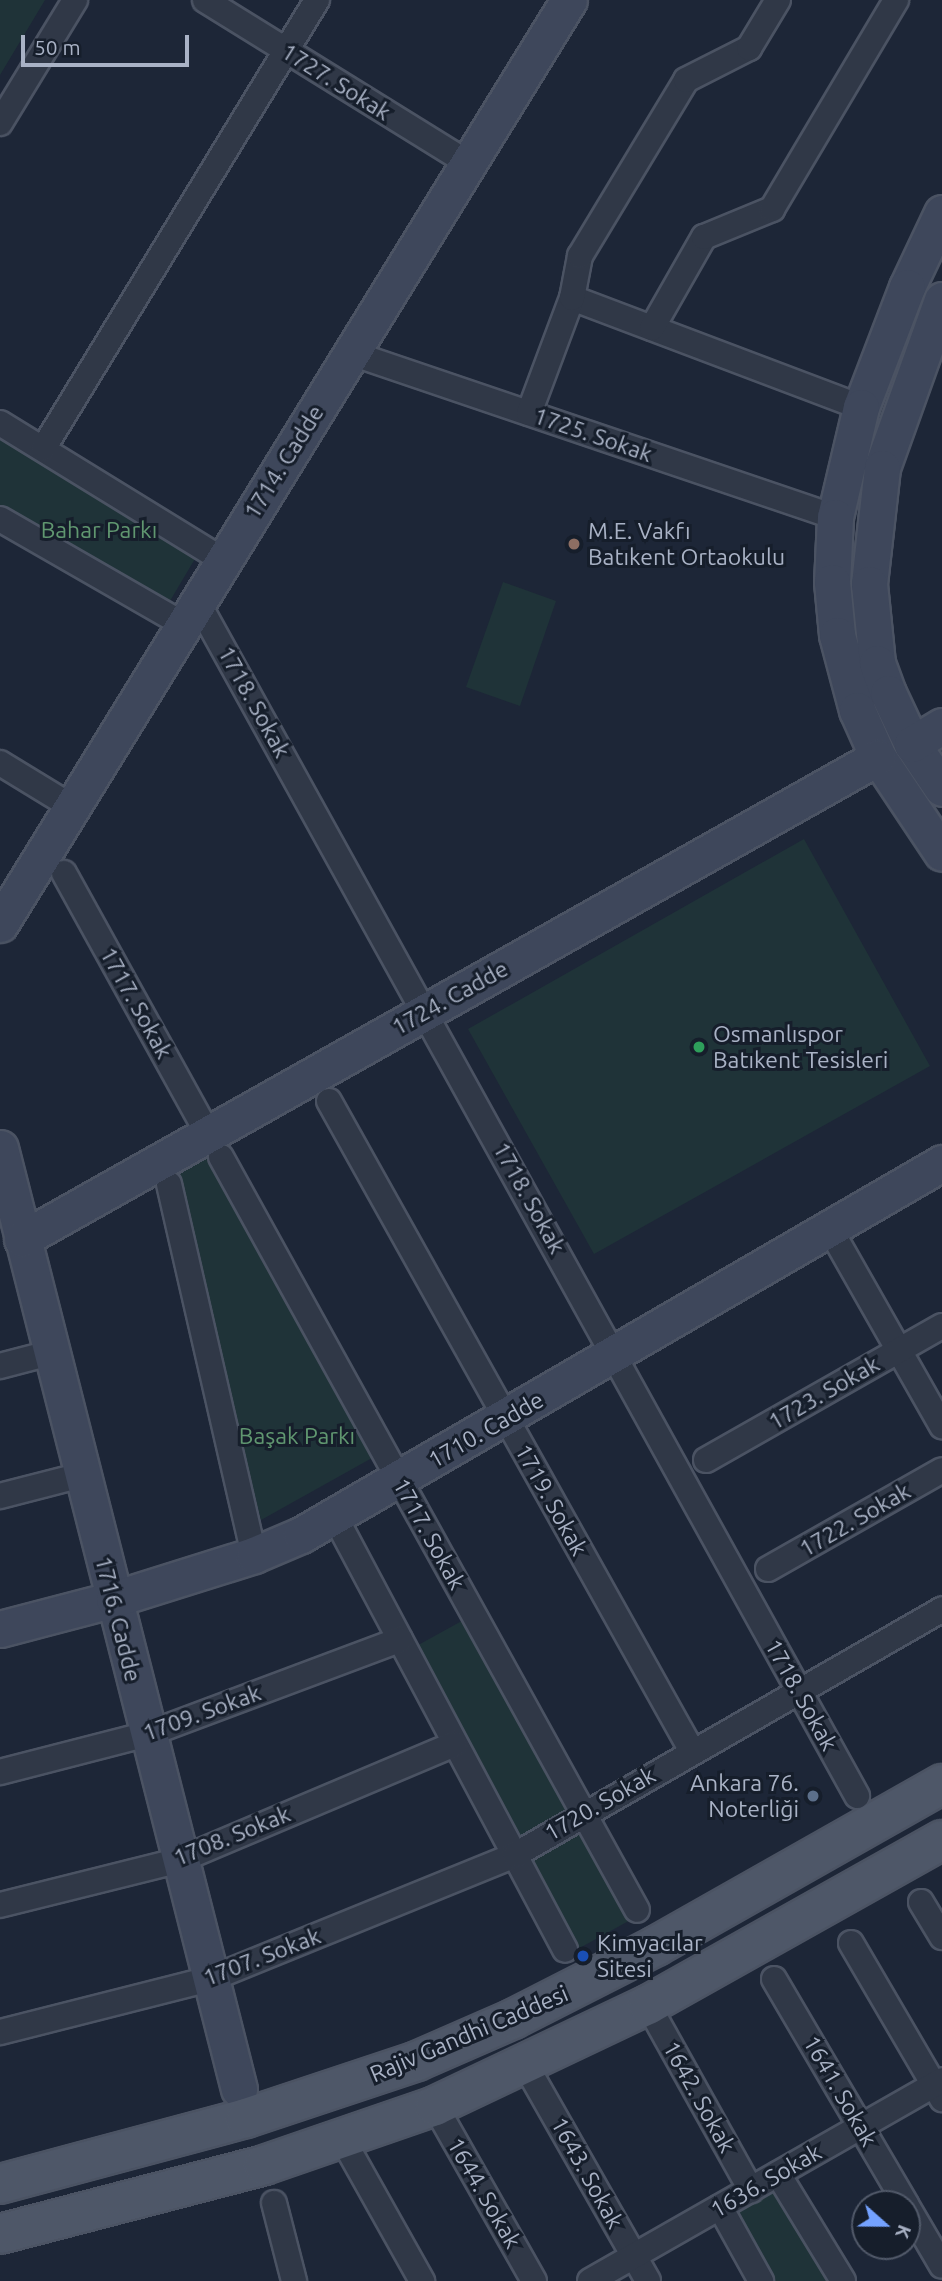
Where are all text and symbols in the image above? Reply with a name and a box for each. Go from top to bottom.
scale bar [24,21,192,65]
text: 50 m [34,35,81,59]
street label: 1727. Sokak [276,38,396,126]
street label: 1714. Cadde [238,400,330,524]
street label: 1725. Sokak [530,402,656,468]
park label: Bahar Parkı [41,516,157,544]
place label: M.E. Vakfı Batıkent Ortaokulu [588,517,785,571]
marker: M.E. Vakfı Batıkent Ortaokulu [566,536,582,552]
street label: 1718. Sokak [212,641,296,763]
street label: 1717. Sokak [94,942,178,1064]
street label: 1724. Cadde [387,955,513,1041]
place label: Osmanlıspor Batıkent Tesisleri [713,1020,888,1074]
marker: Osmanlıspor Batıkent Tesisleri [691,1039,707,1055]
street label: 1718. Sokak [487,1137,571,1259]
street label: 1723. Sokak [764,1350,884,1436]
street label: 1710. Cadde [424,1386,548,1474]
park label: Başak Parkı [239,1422,355,1450]
street label: 1719. Sokak [509,1439,593,1561]
street label: 1717. Sokak [387,1473,471,1595]
street label: 1722. Sokak [795,1477,915,1563]
street label: 1716. Cadde [89,1553,147,1685]
street label: 1718. Sokak [759,1634,843,1756]
street label: 1709. Sokak [139,1679,265,1747]
street label: 1720. Sokak [540,1761,660,1847]
place label: Ankara 76. Noterliği [690,1769,799,1823]
marker: Ankara 76. Noterliği [805,1788,821,1804]
street label: 1708. Sokak [170,1800,294,1872]
street label: 1707. Sokak [199,1922,325,1992]
place label: Kimyacılar Sitesi [597,1929,703,1983]
marker: Kimyacılar Sitesi [575,1948,591,1964]
street label: Rajiv Gandhi Caddesi [366,1980,572,2088]
street label: 1641. Sokak [797,2031,883,2151]
street label: 1642. Sokak [657,2036,741,2158]
street label: 1643. Sokak [545,2112,629,2234]
street label: 1644. Sokak [441,2133,527,2253]
street label: 1636. Sokak [706,2138,826,2224]
north arrow [851,2190,921,2260]
text: K [891,2222,916,2242]

